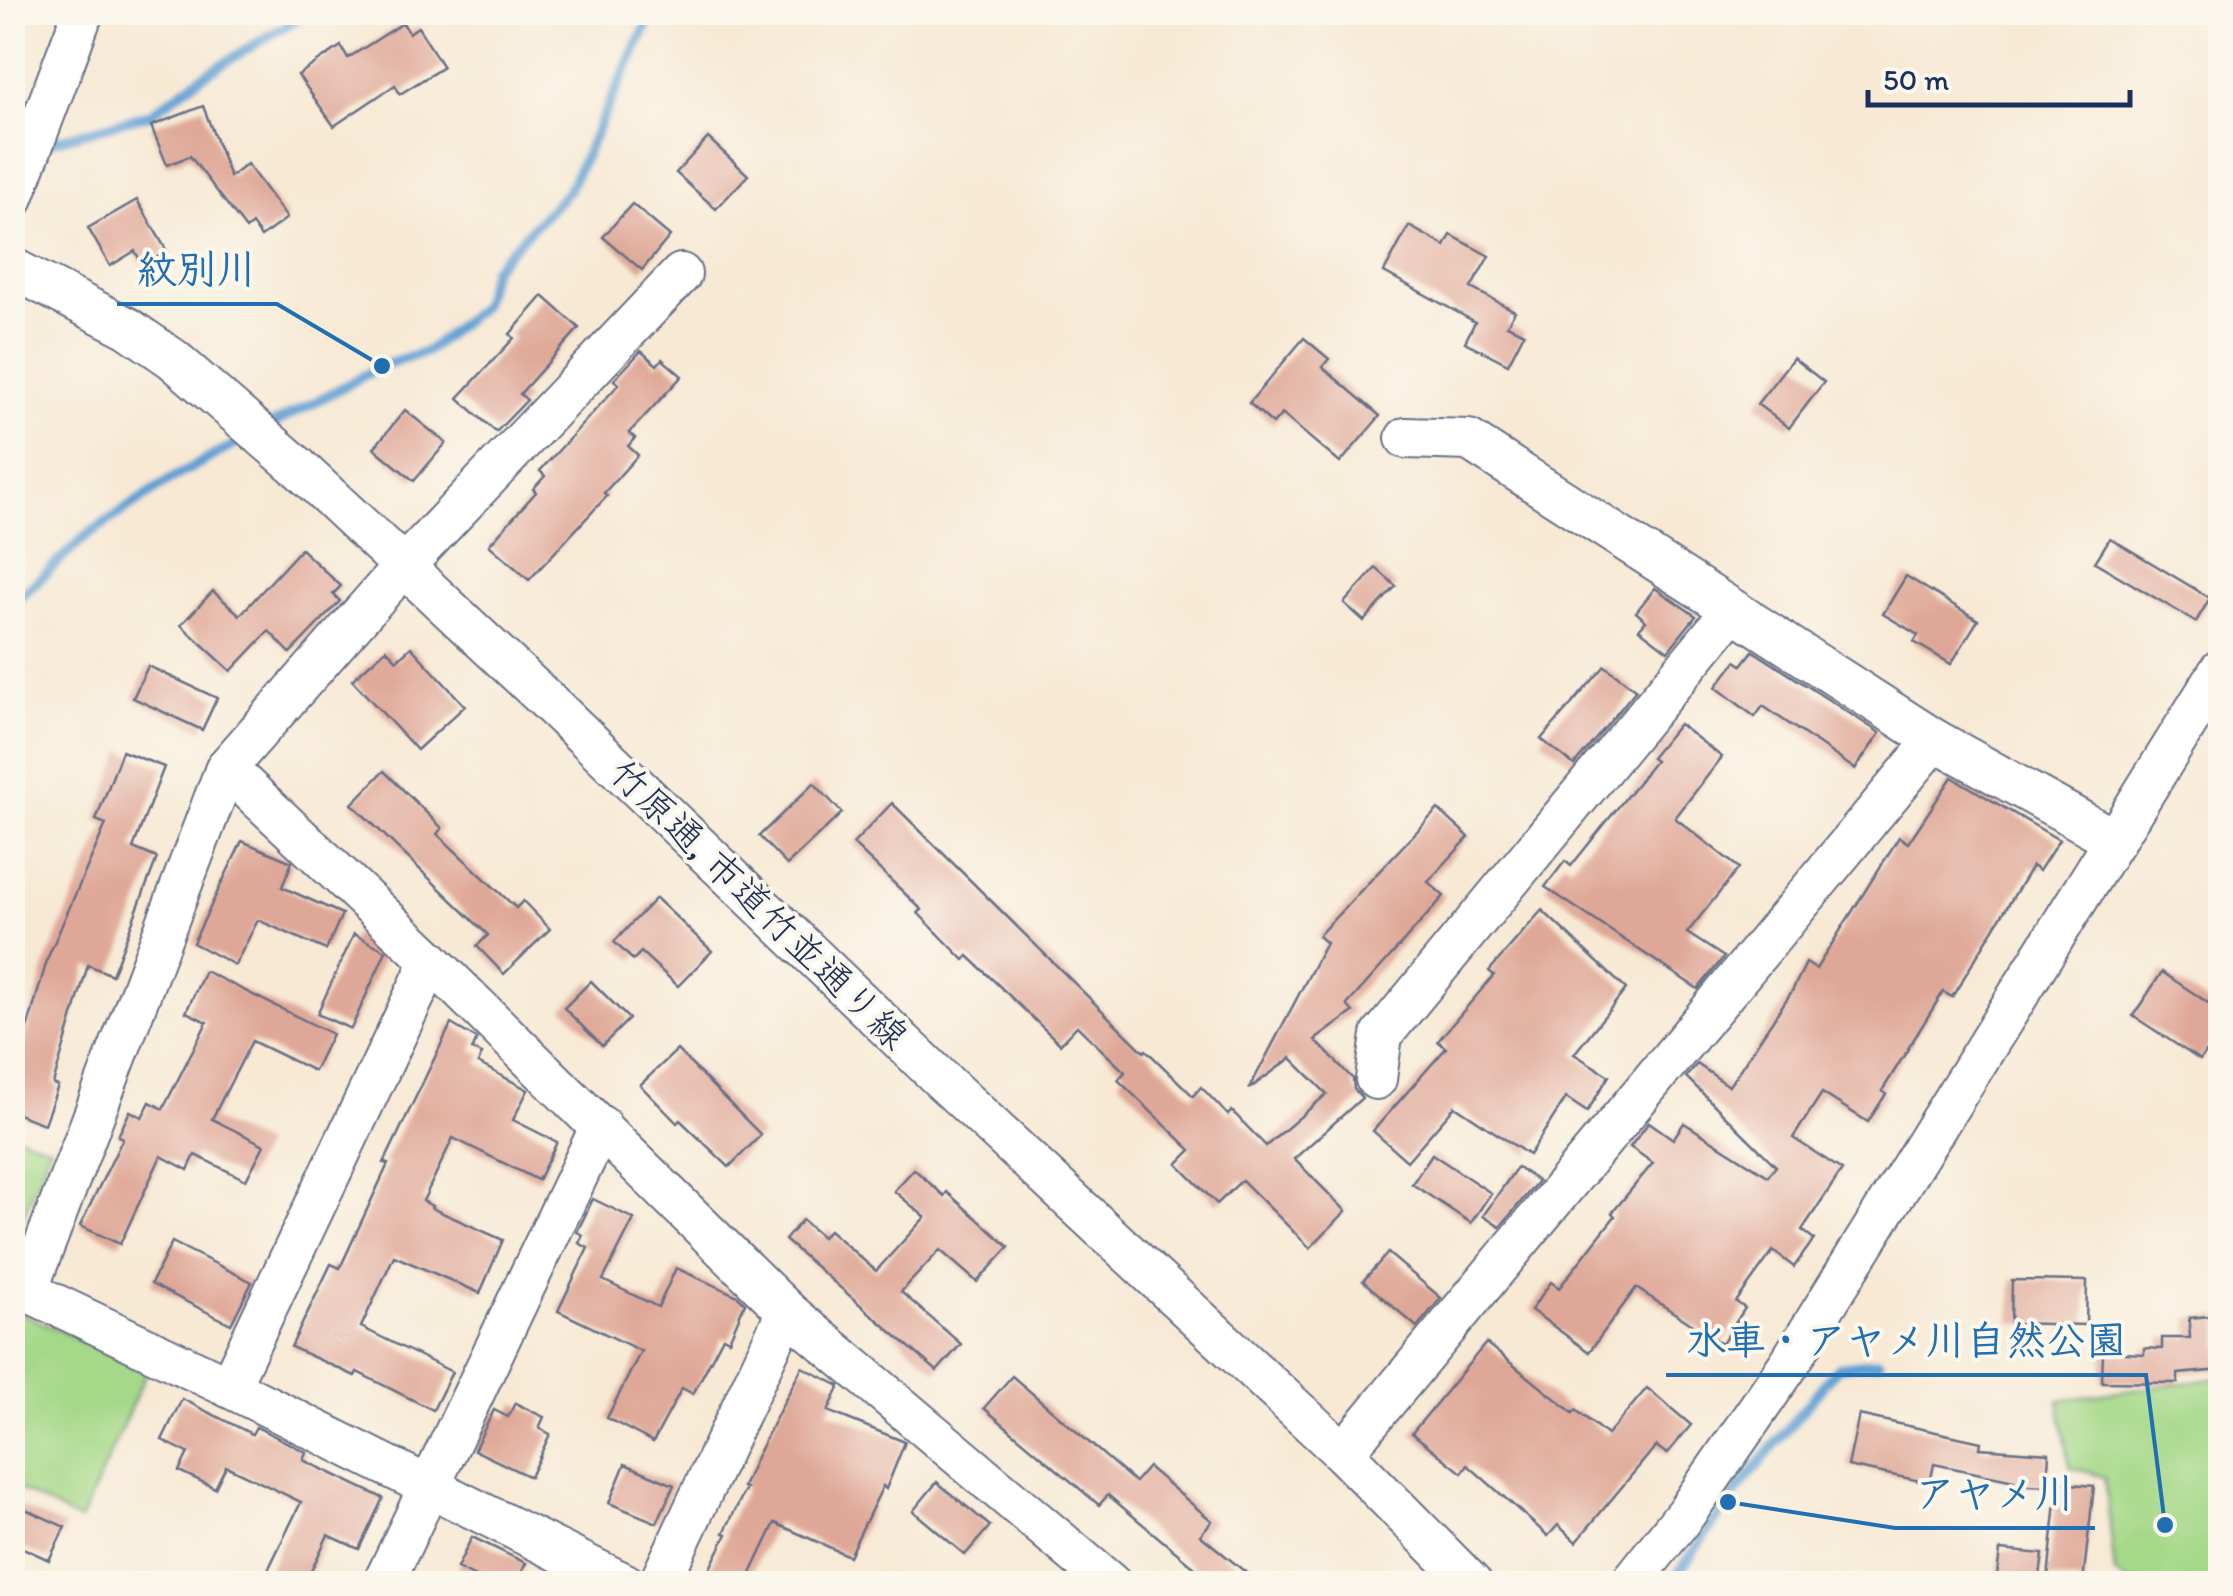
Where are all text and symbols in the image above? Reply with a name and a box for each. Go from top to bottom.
scale bar [1868,45,2130,107]
text: 50 m [1883,61,1949,98]
callout: 紋別川 [117,234,277,304]
text: 紋別川 [137,245,257,293]
street label: 竹原通, 市道竹並通り線 [600,749,918,1059]
callout: 水車・アヤメ川自然公園 [1666,1305,2146,1375]
text: 水車・アヤメ川自然公園 [1686,1316,2126,1364]
callout: アヤメ川 [1895,1458,2095,1528]
text: アヤメ川 [1915,1469,2075,1517]

